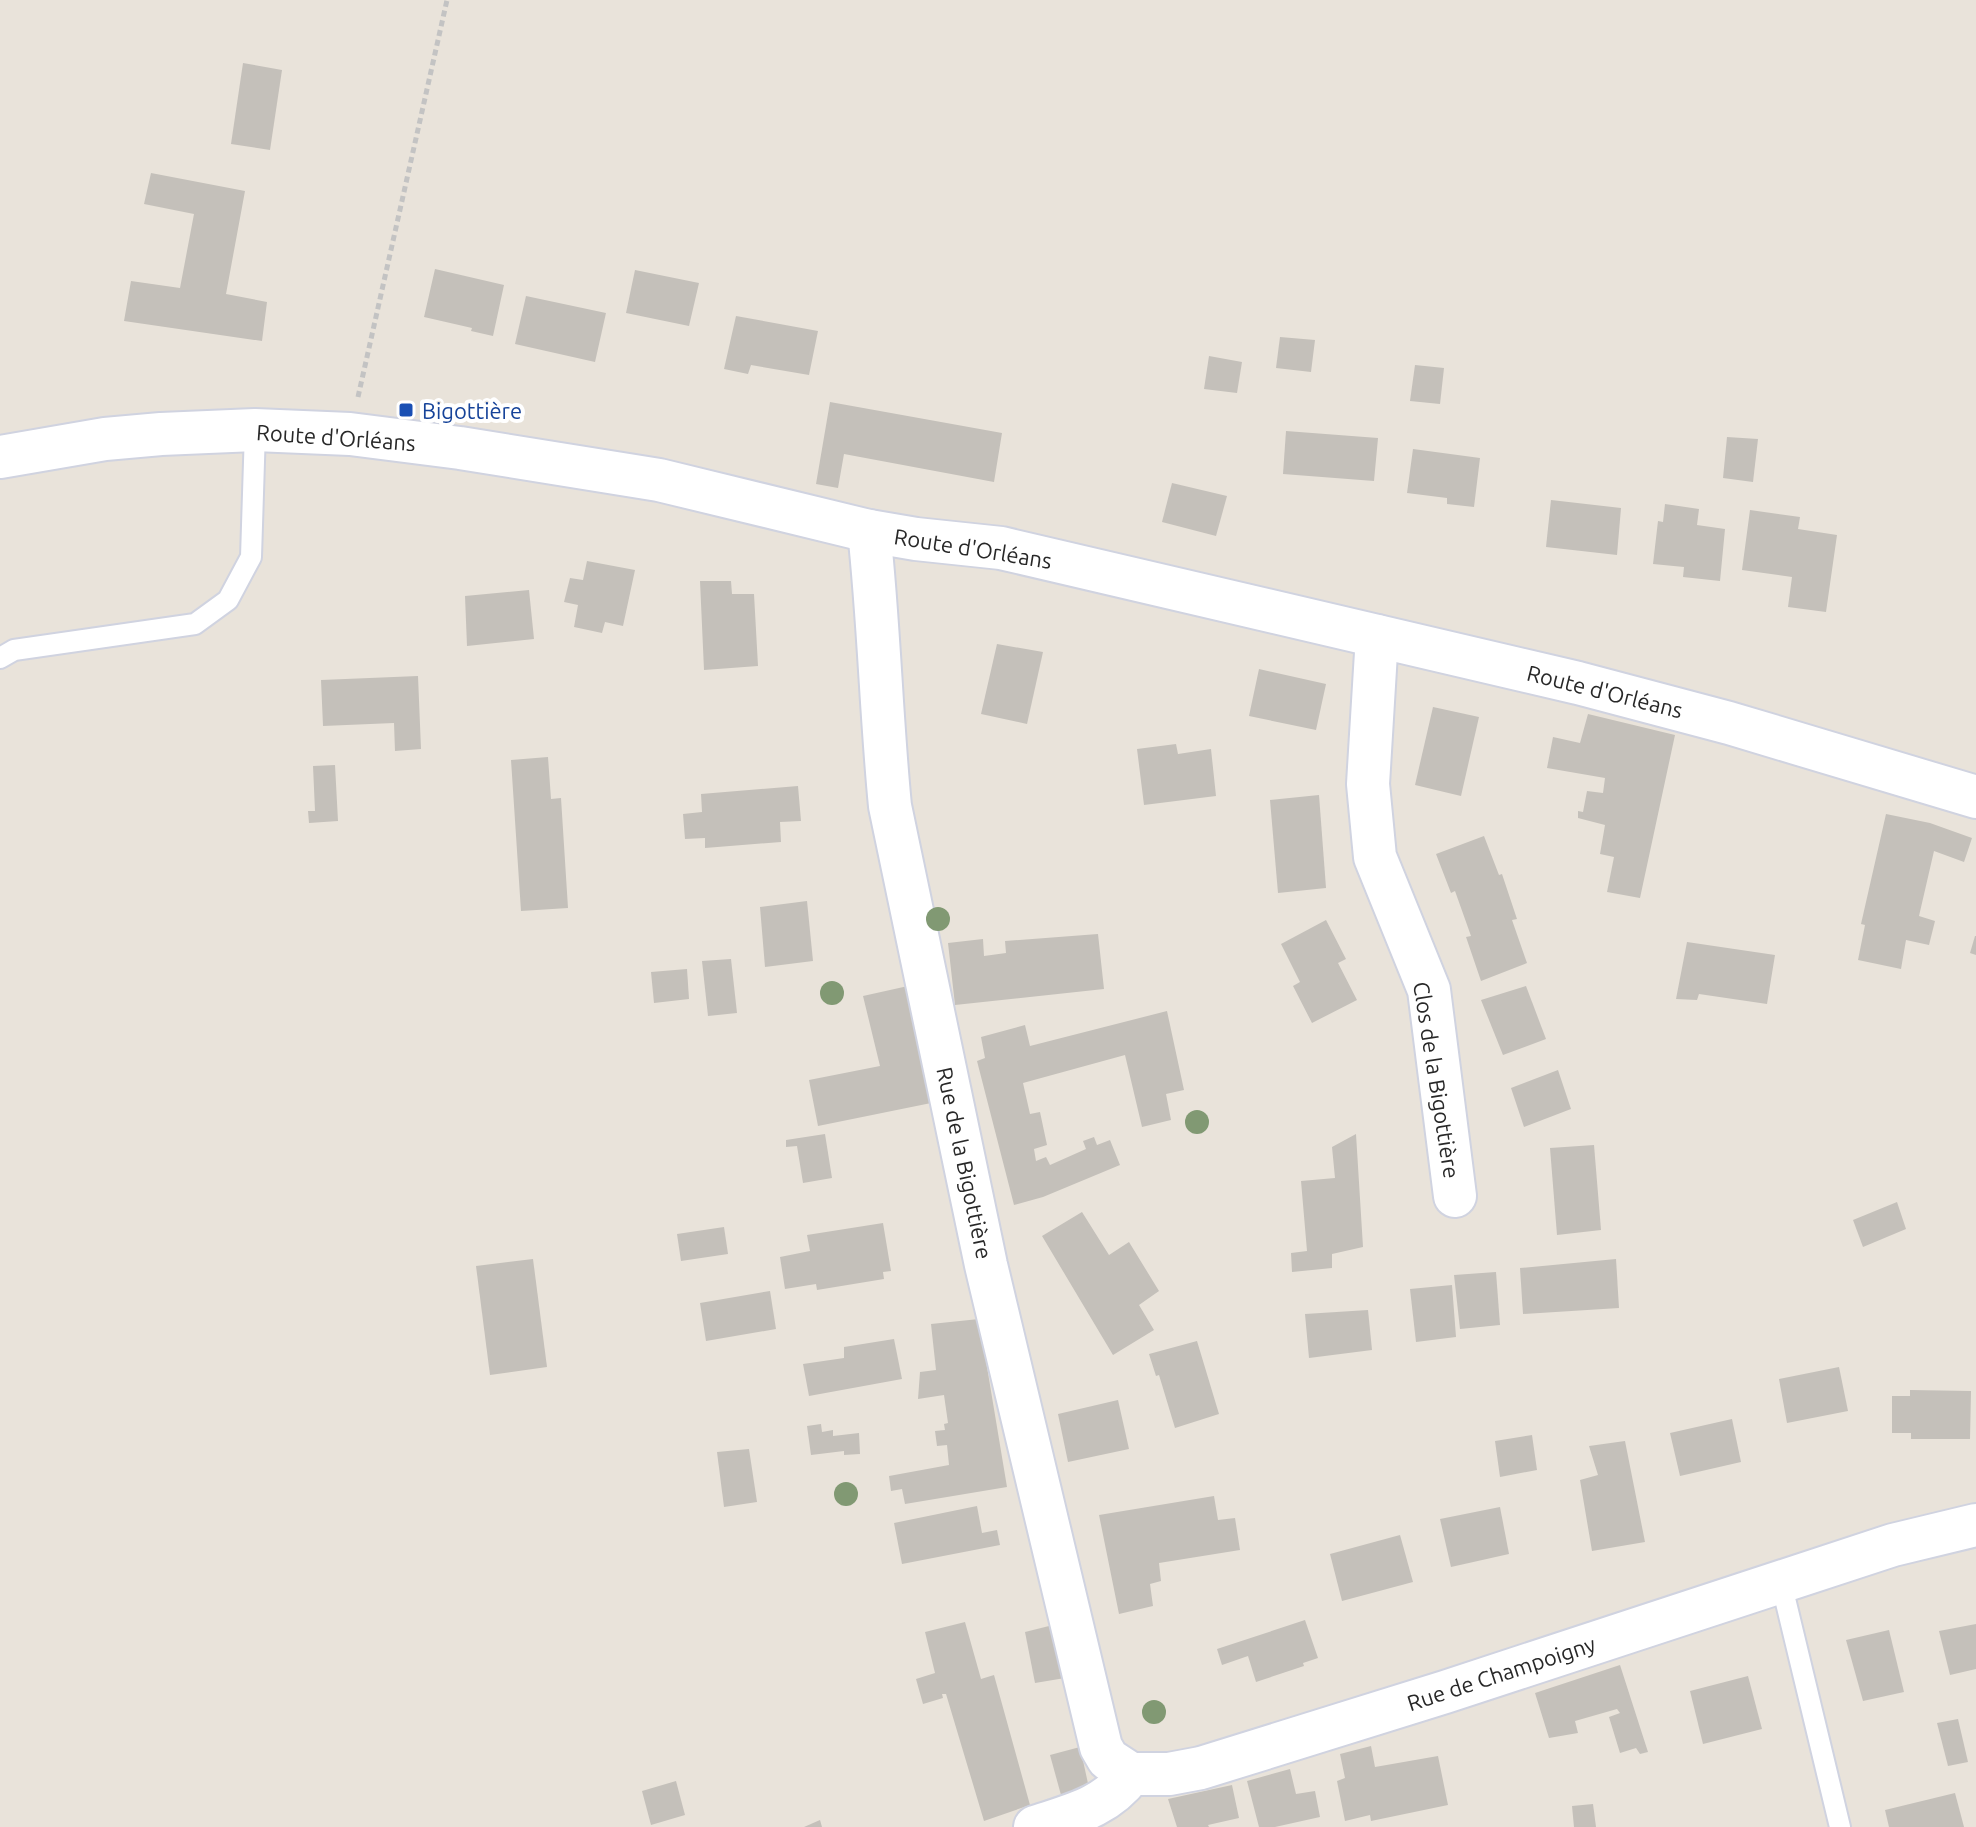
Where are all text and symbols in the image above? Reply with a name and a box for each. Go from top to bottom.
place label: Bigottière [422,398,522,423]
marker: Bigottière [397,401,415,419]
street label: Route d'Orléans [256,419,416,455]
street label: Route d'Orléans [892,523,1054,573]
street label: Route d'Orléans [1525,660,1685,722]
street label: Clos de la Bigottière [1409,980,1465,1180]
street label: Rue de la Bigottière [932,1065,998,1261]
street label: Rue de Champoigny [1404,1631,1599,1715]

